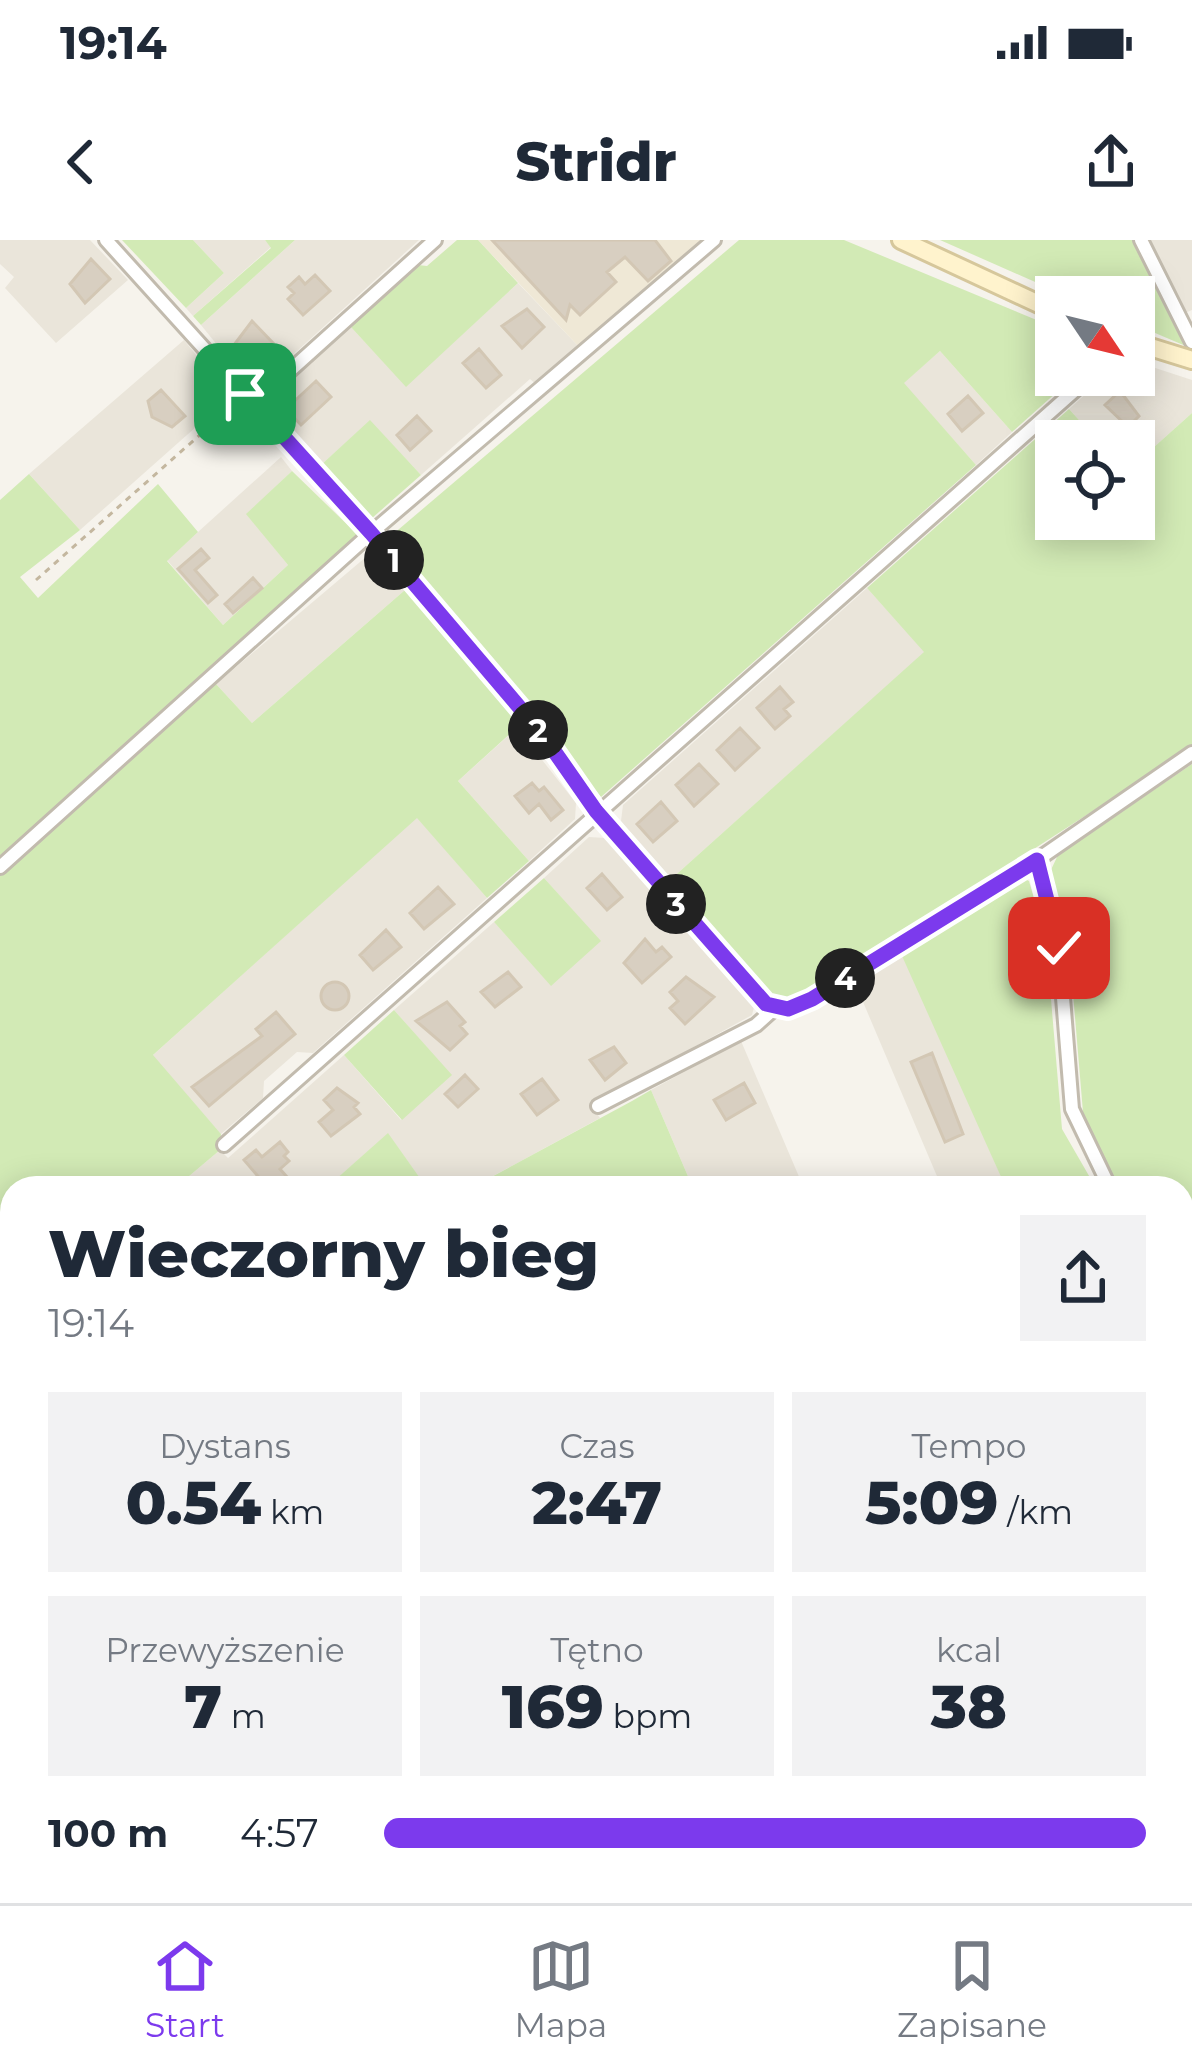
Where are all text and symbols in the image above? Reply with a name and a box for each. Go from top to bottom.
text: 19:14 [60,15,167,70]
icon: back [48,129,114,195]
text: Stridr [515,129,677,195]
icon: share [1078,129,1144,195]
north arrow [1035,276,1155,396]
map controls [1035,276,1155,540]
pin [194,343,296,445]
icon: arrive [212,361,278,427]
button: locate [1035,420,1155,540]
pin: 1 [364,530,424,590]
text: 1 [388,540,400,580]
pin: 2 [508,700,568,760]
text: 2 [528,710,548,750]
pin: 3 [646,874,706,934]
text: 3 [666,884,686,924]
pin [1008,897,1110,999]
icon: check [1026,915,1092,981]
pin: 4 [815,948,875,1008]
text: 4 [834,958,856,998]
text: Wieczorny bieg [48,1213,599,1294]
button: share [1020,1215,1146,1341]
text: 19:14 [48,1299,134,1347]
text: Dystans [159,1426,291,1466]
text: Czas [559,1426,635,1466]
text: Tempo [911,1426,1027,1466]
text: 0.54 [126,1466,261,1539]
text: 2:47 [532,1466,662,1539]
text: 5:09 [865,1466,999,1539]
text: km [261,1492,324,1532]
text: /km [999,1492,1073,1532]
text: Przewyższenie [105,1630,345,1670]
text: Tętno [550,1630,644,1670]
text: kcal [936,1630,1002,1670]
text: 7 [184,1670,222,1743]
text: 169 [502,1670,604,1743]
text: 38 [931,1670,1007,1743]
text: m [222,1696,266,1736]
text: bpm [604,1696,692,1736]
text: 100 m [48,1809,168,1857]
text: 4:57 [240,1809,319,1857]
tab: Start [145,1933,225,2045]
tab: Mapa [514,1933,607,2045]
tab: Zapisane [897,1933,1047,2045]

